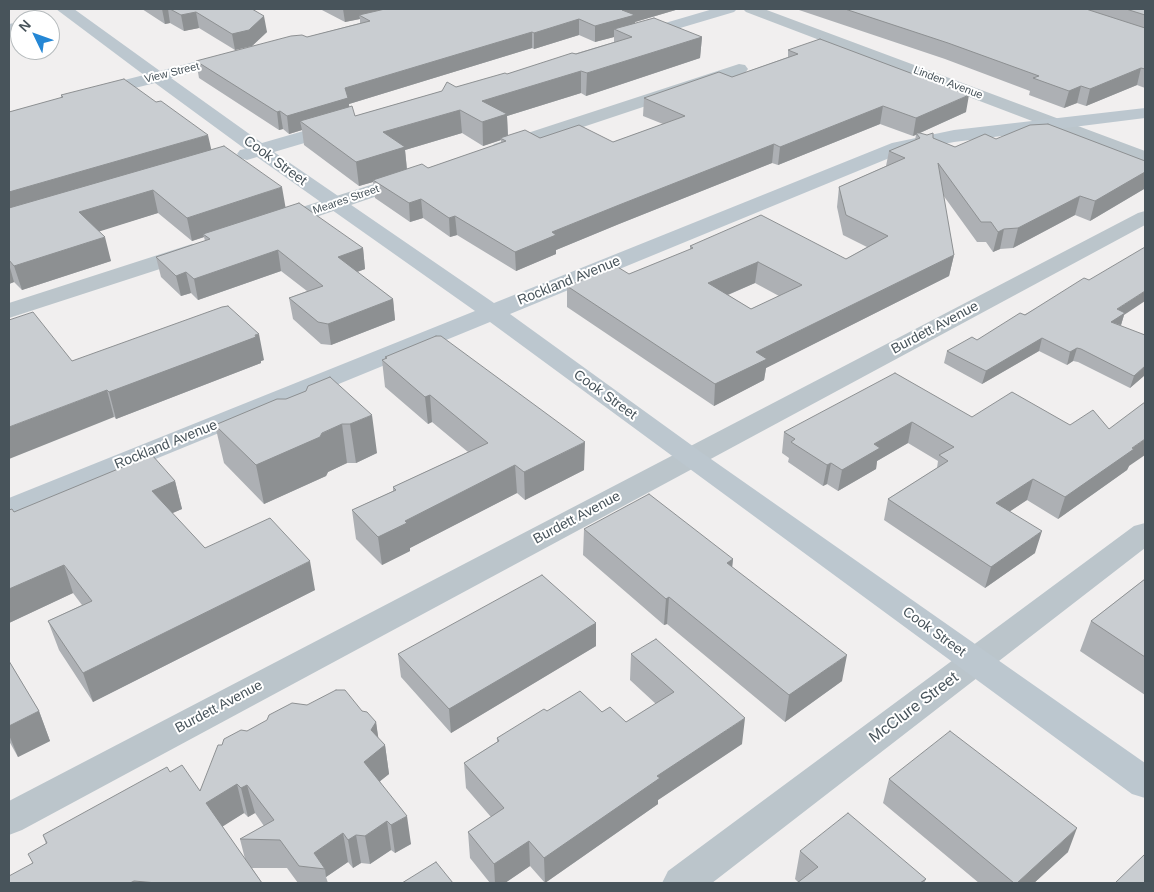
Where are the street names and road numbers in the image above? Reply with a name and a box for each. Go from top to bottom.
street label: View Street [143,60,201,86]
street label: Linden Avenue [911,64,985,102]
street label: Cook Street [240,132,310,190]
street label: Meares Street [311,183,381,217]
street label: Rockland Avenue [515,253,623,309]
street label: Burdett Avenue [889,298,981,358]
street label: Cook Street [570,366,640,424]
street label: Rockland Avenue [112,417,220,473]
street label: Burdett Avenue [531,488,623,548]
street label: Cook Street [899,603,969,661]
street label: McClure Street [866,668,962,748]
street label: Burdett Avenue [173,677,265,737]

